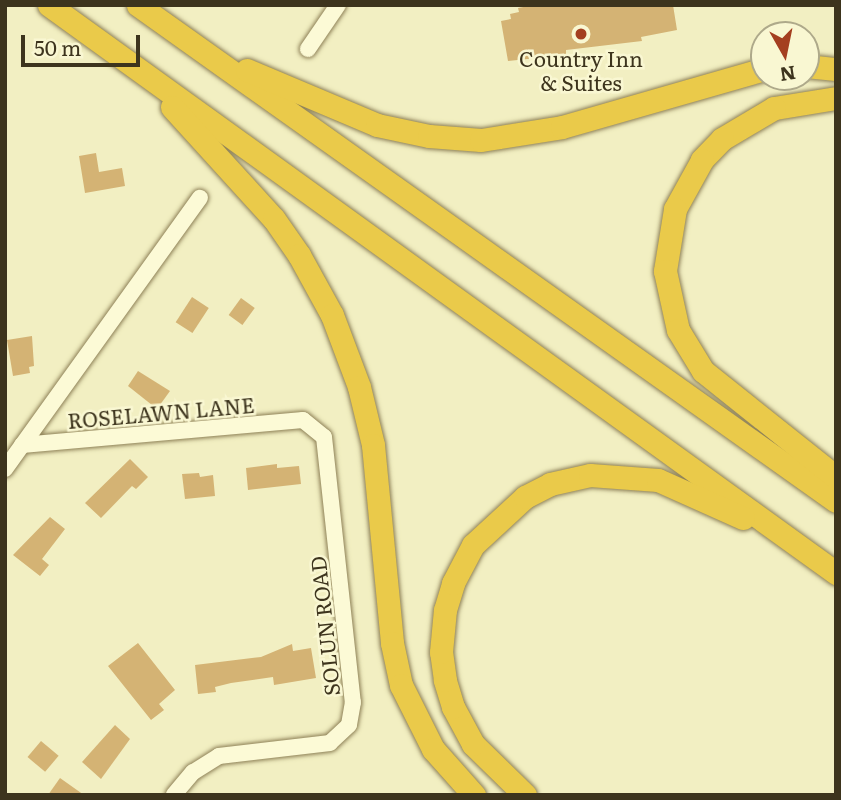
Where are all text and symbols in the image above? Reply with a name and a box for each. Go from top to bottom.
scale bar [24,21,144,65]
north arrow [750,21,820,91]
marker: Country Inn & Suites [573,26,589,42]
text: 50 m [34,31,81,62]
place label: Country Inn & Suites [519,45,643,95]
text: N [778,60,798,90]
street label: ROSELAWN LANE [66,391,256,433]
street label: SOLUN ROAD [304,555,344,697]

